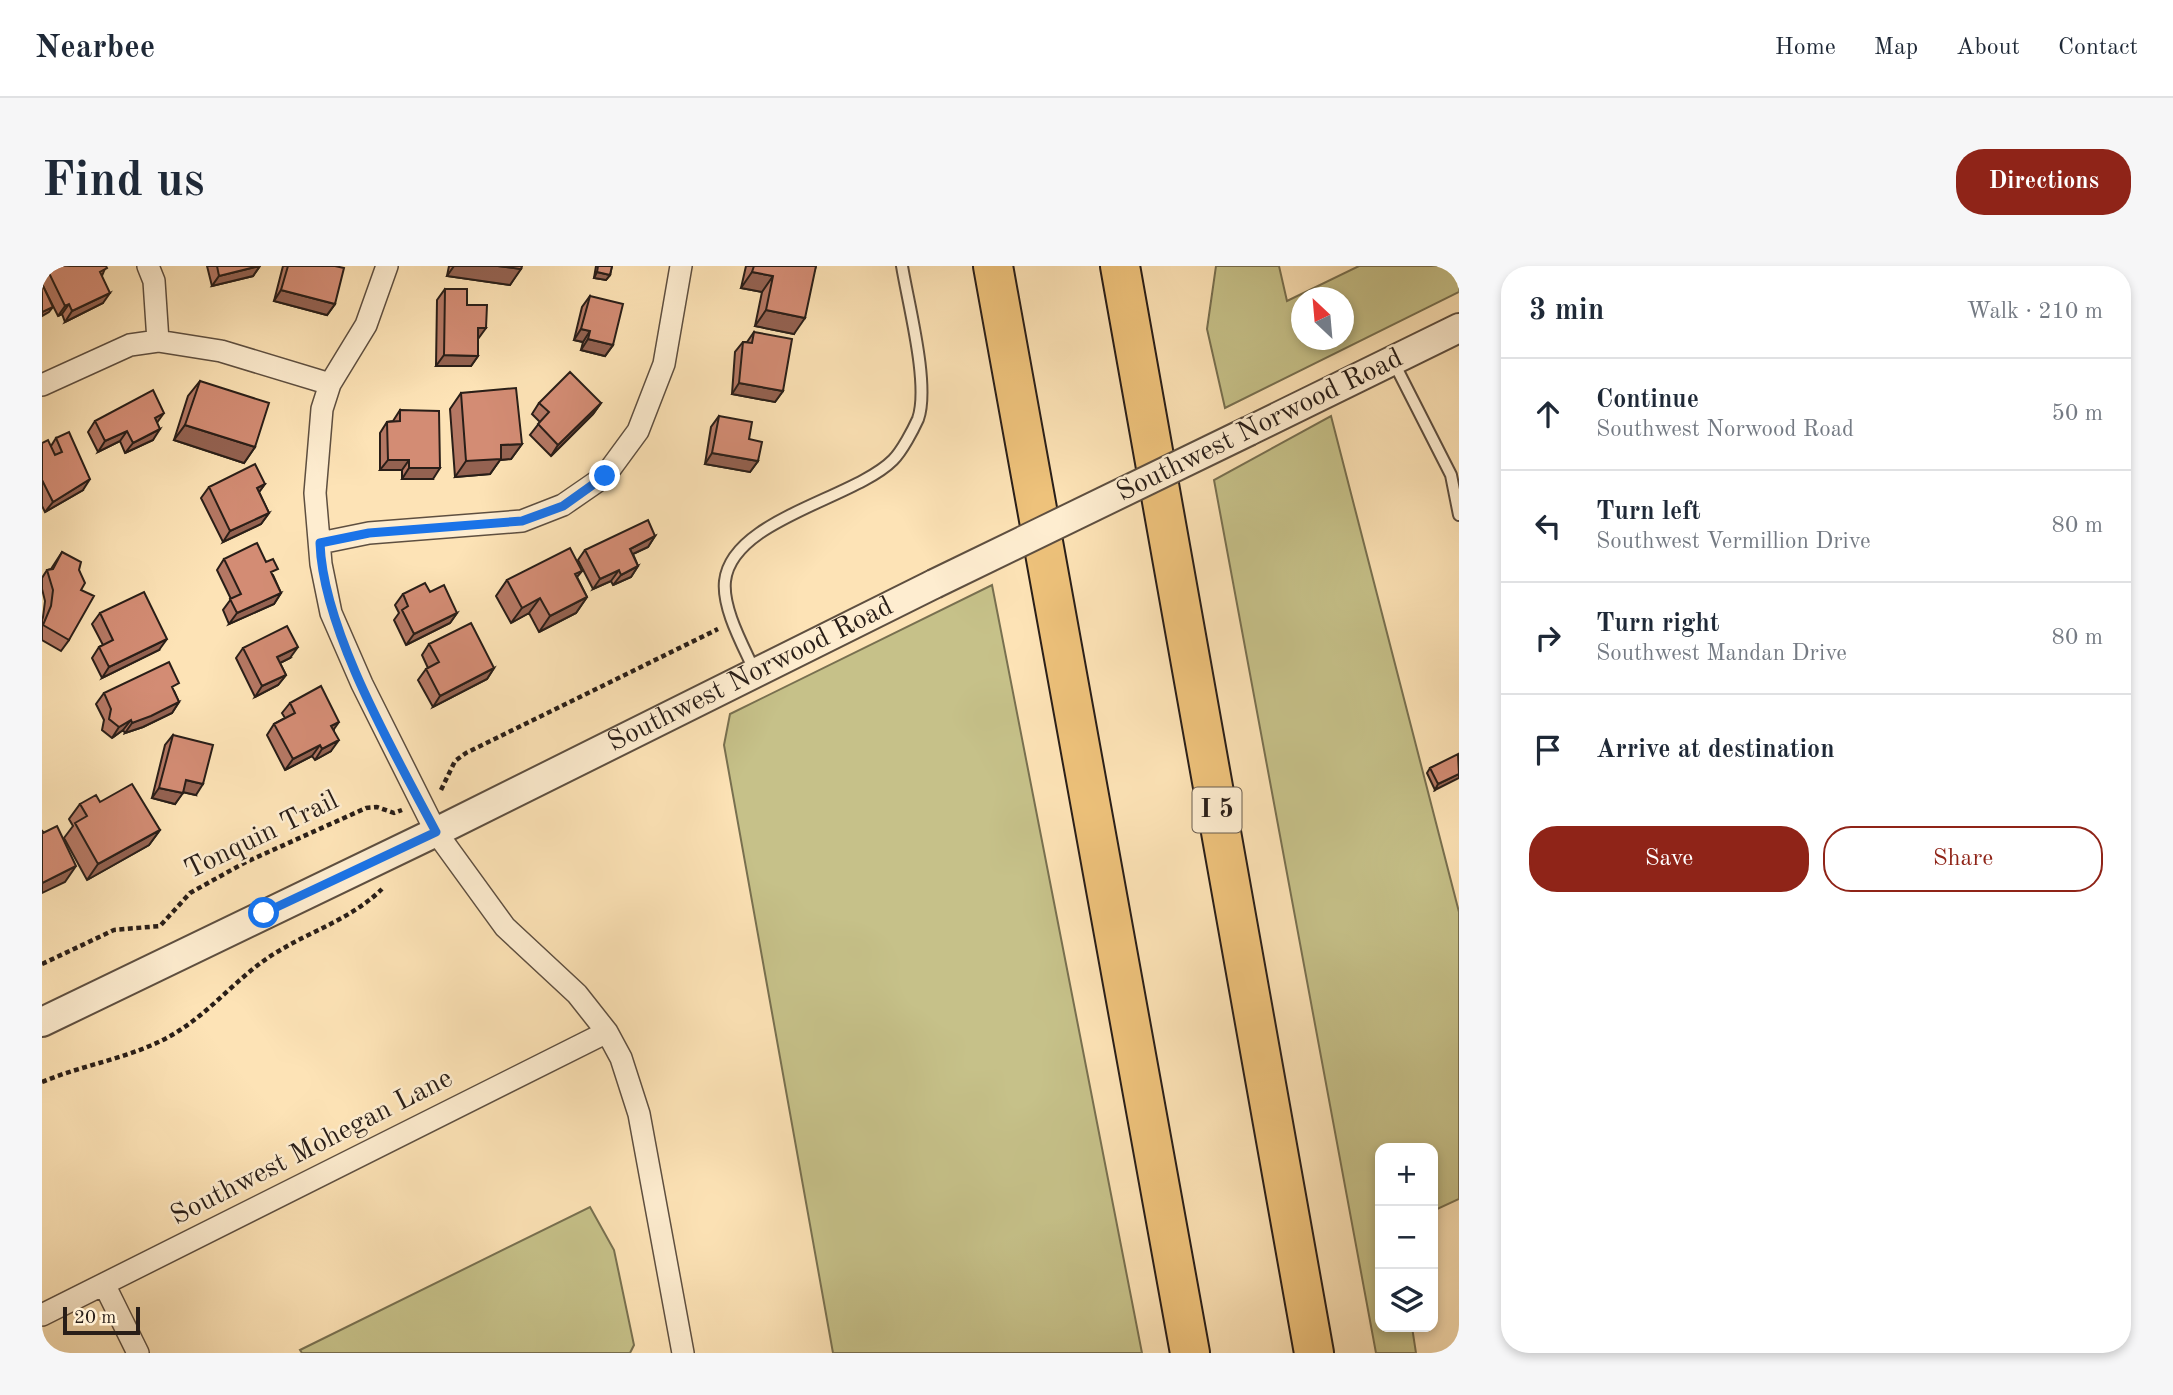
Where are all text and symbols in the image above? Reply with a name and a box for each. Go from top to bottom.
text: Nearbee [35,32,155,65]
text: Home [1775,36,1836,60]
text: Map [1874,36,1918,60]
text: About [1956,36,2020,60]
text: Contact [2058,36,2138,60]
button: Directions [1956,149,2131,215]
text: Find us [42,158,205,207]
north arrow [1291,287,1354,350]
text: 3 min [1529,296,1604,326]
text: Walk · 210 m [1967,300,2103,323]
street label: Southwest Norwood Road [1113,345,1407,507]
text: Continue [1596,387,1699,413]
icon: ahead [1529,395,1567,433]
text: 50 m [2052,402,2103,425]
text: Southwest Norwood Road [1596,418,1854,441]
route end [589,460,620,491]
text: Turn left [1596,499,1701,525]
icon: left [1529,507,1567,545]
text: 80 m [2052,514,2103,537]
text: Southwest Vermillion Drive [1596,530,1870,553]
street label: Southwest Norwood Road [604,593,898,758]
text: Turn right [1596,611,1719,637]
icon: right [1529,619,1567,657]
text: 80 m [2052,626,2103,649]
text: Southwest Mandan Drive [1596,642,1847,665]
icon: arrive [1529,731,1567,769]
text: Arrive at destination [1596,737,1835,763]
street label: Tonquin Trail [181,787,343,885]
road number: I 5 [1192,788,1242,832]
button: Save [1529,826,1809,892]
button: Share [1823,826,2103,892]
route start [248,897,279,928]
street label: Southwest Mohegan Lane [167,1065,457,1231]
map controls [1375,1143,1438,1332]
button: + [1375,1143,1438,1206]
button: − [1375,1206,1438,1269]
button: layers [1375,1269,1438,1332]
scale bar [63,1304,140,1336]
text: 20 m [74,1309,116,1328]

